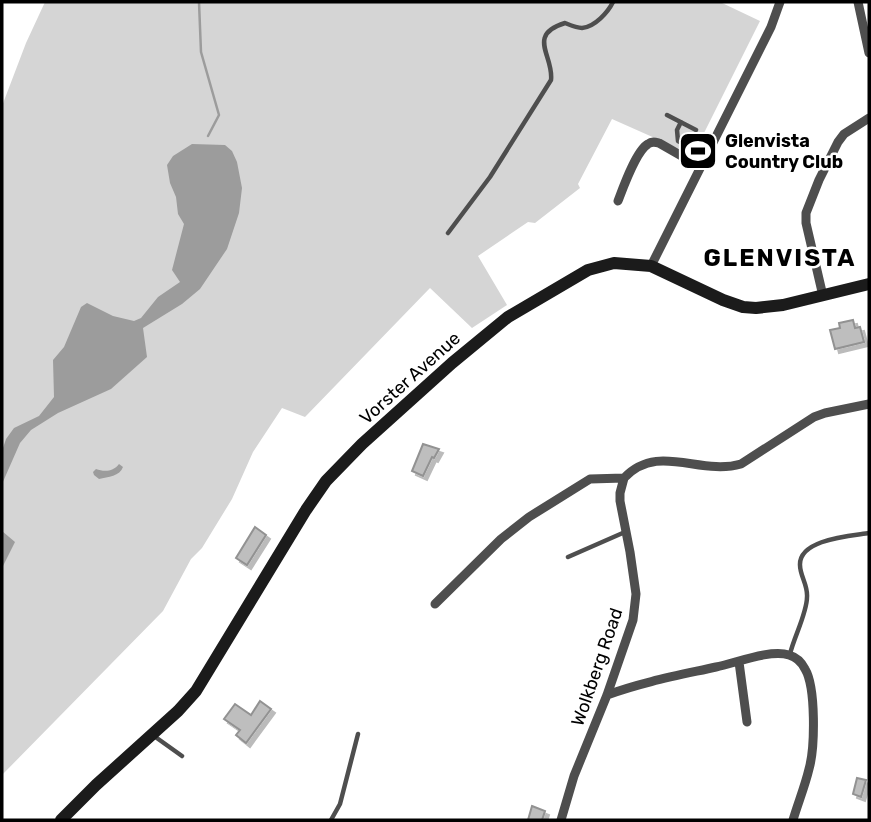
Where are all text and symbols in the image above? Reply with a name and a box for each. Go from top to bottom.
sports icon: Glenvista Country Club [677,130,719,172]
place label: Glenvista Country Club [725,130,843,173]
district label: GLENVISTA [704,244,856,272]
street label: Vorster Avenue [355,327,465,429]
street label: Wolkberg Road [567,605,627,729]

